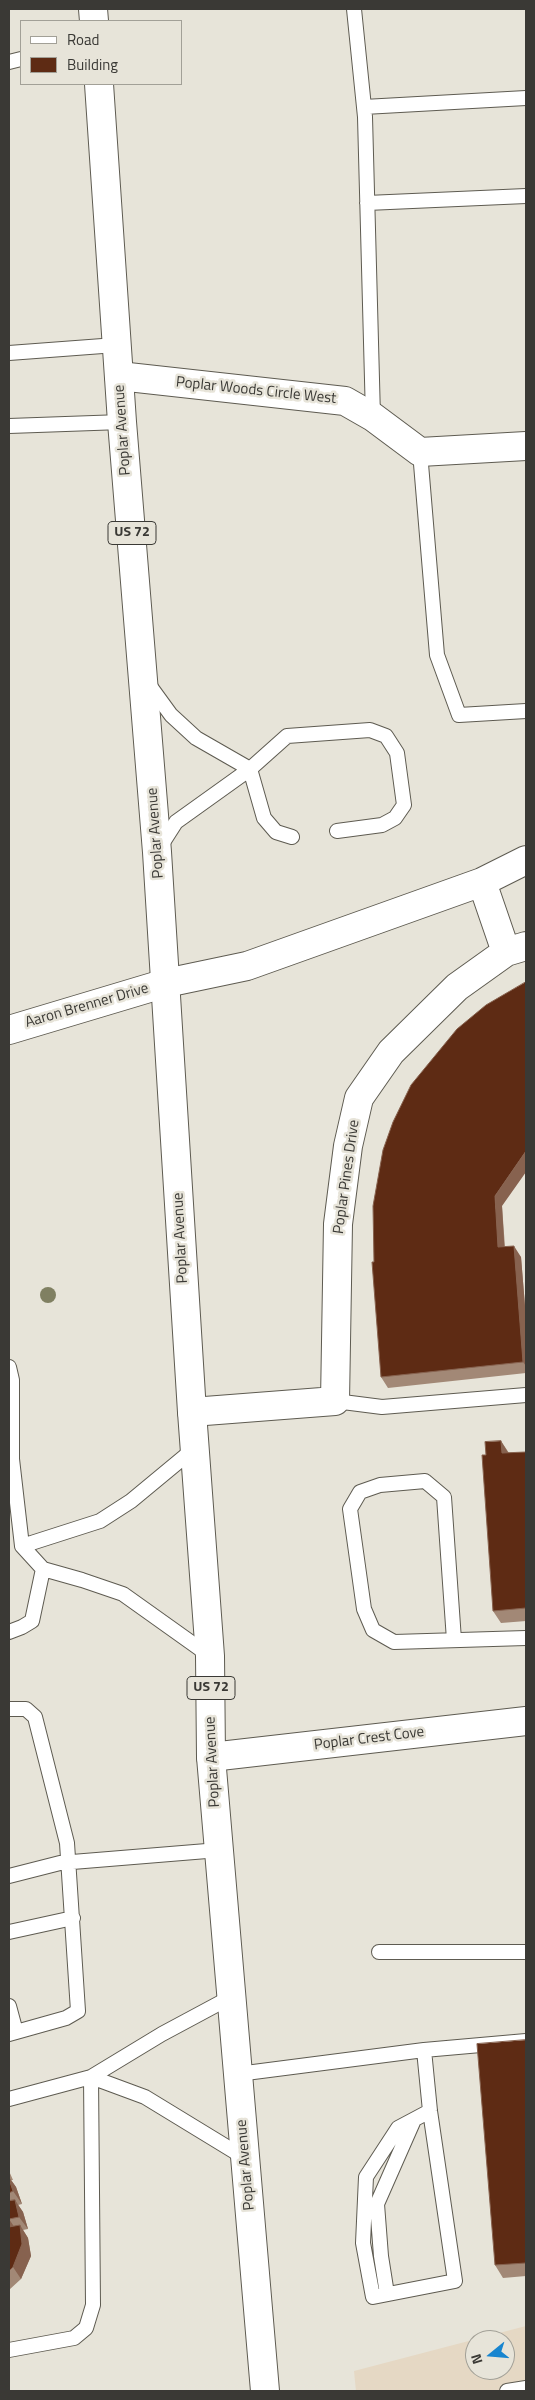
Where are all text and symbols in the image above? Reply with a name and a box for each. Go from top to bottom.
legend [20,20,182,85]
text: Road [67,28,99,51]
text: Building [67,53,118,76]
street label: Poplar Woods Circle West [175,374,337,408]
street label: Poplar Avenue [111,384,135,476]
road number: US 72 [108,522,156,544]
street label: Poplar Avenue [144,787,168,879]
street label: Aaron Brenner Drive [23,980,151,1032]
street label: Poplar Pines Drive [330,1119,364,1235]
street label: Poplar Avenue [170,1192,192,1284]
road number: US 72 [187,1676,235,1700]
street label: Poplar Avenue [202,1716,224,1808]
street label: Poplar Crest Cove [313,1723,425,1755]
street label: Poplar Avenue [233,2119,259,2211]
north arrow [465,2330,515,2380]
text: N [465,2352,488,2367]

